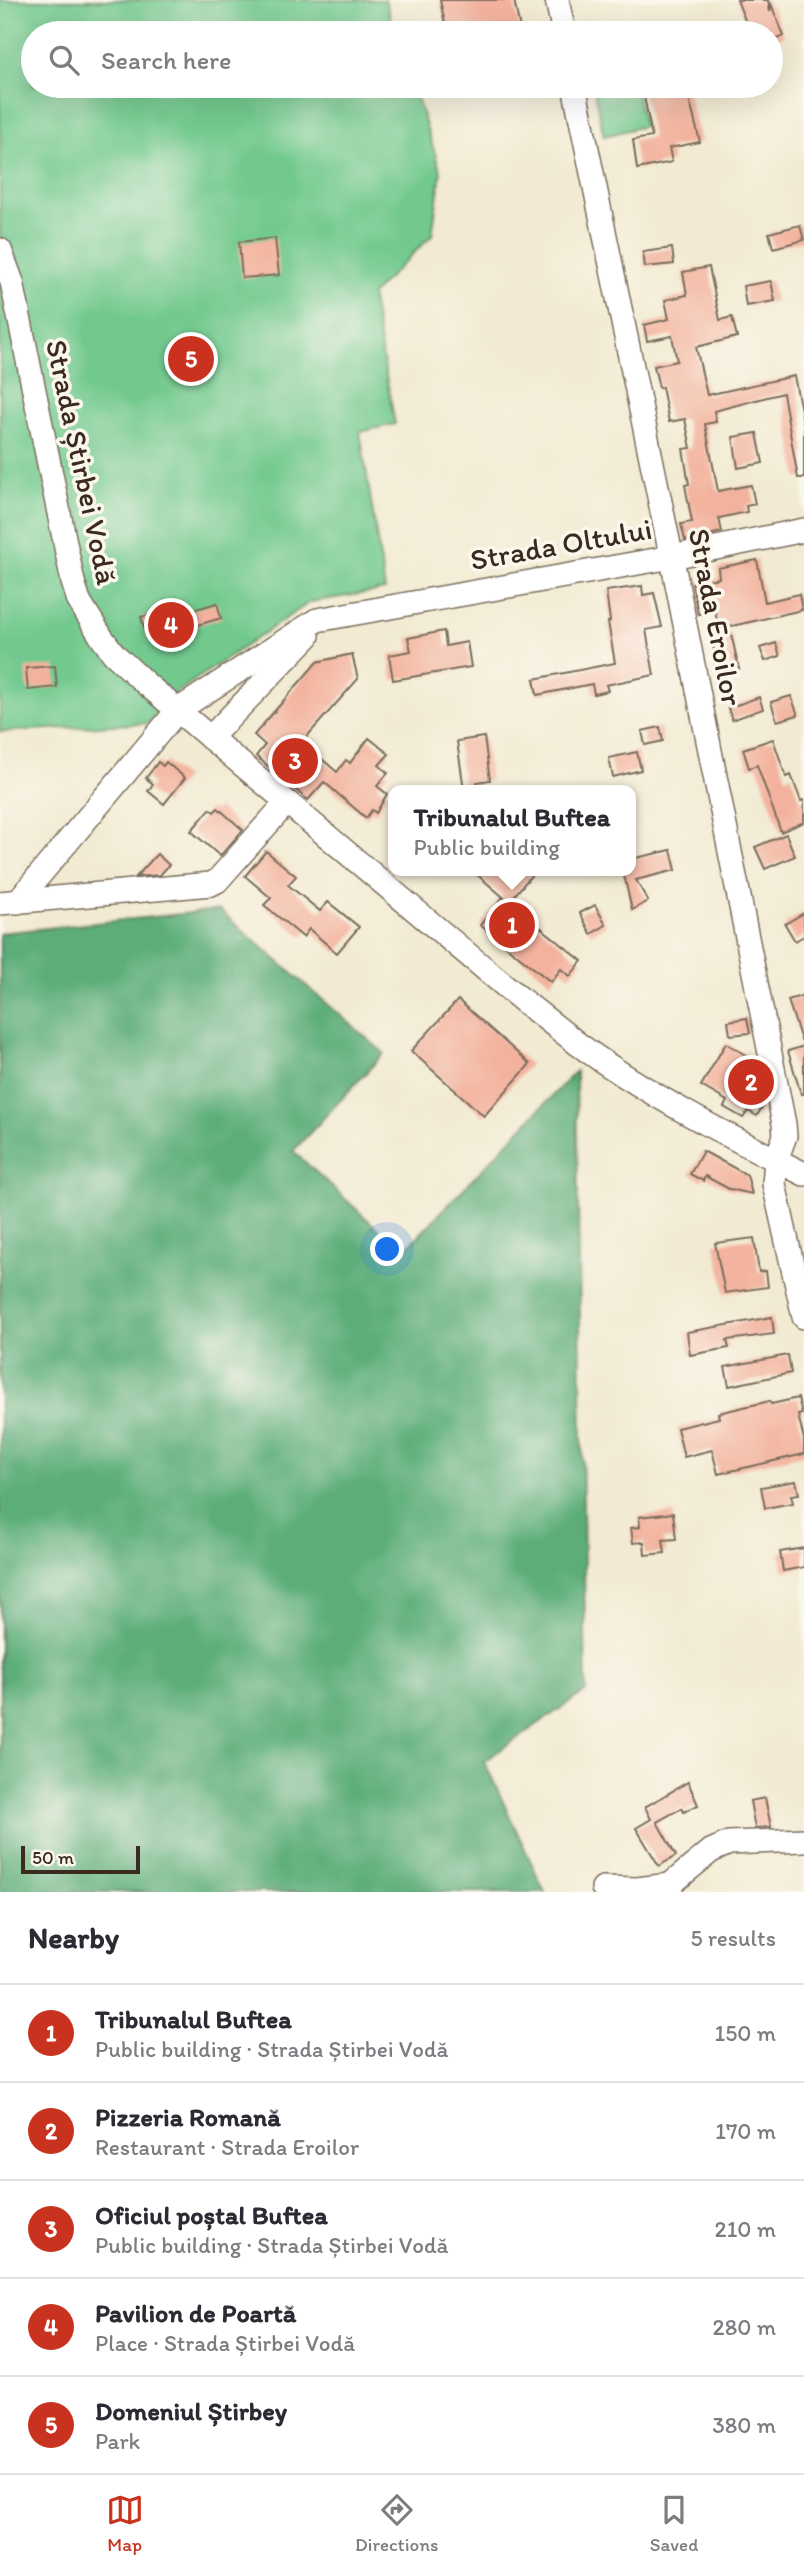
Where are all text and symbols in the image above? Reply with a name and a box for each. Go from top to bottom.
search box [21,21,783,98]
icon: search [45,41,83,79]
text: Search here [101,44,231,76]
pin: 5 [168,333,214,385]
street label: Strada Știrbei Vodă [38,336,126,588]
street label: Strada Oltului [467,510,655,578]
street label: Strada Eroilor [681,525,751,709]
pin: 4 [148,599,194,651]
pin: 3 [272,735,318,787]
popup [388,785,636,876]
text: Tribunalul Buftea [414,801,610,833]
text: Public building [414,833,560,861]
pin: 1 [489,899,535,951]
pin: 2 [728,1056,774,1108]
your location [370,1232,404,1266]
scale bar [21,1843,140,1875]
text: 50 m [32,1846,74,1869]
text: Nearby [28,1919,119,1956]
text: 5 results [690,1924,776,1952]
text: Tribunalul Buftea [95,2003,292,2035]
text: 1 [46,2019,56,2047]
text: 150 m [715,2019,776,2047]
text: Public building · Strada Știrbei Vodă [95,2035,449,2063]
text: Pizzeria Romană [95,2101,281,2133]
text: 2 [45,2117,57,2145]
text: 170 m [715,2117,776,2145]
text: Restaurant · Strada Eroilor [95,2133,359,2161]
text: Oficiul poștal Buftea [95,2199,328,2231]
text: 3 [45,2215,57,2243]
text: 210 m [715,2215,776,2243]
text: Public building · Strada Știrbei Vodă [95,2231,449,2259]
text: Pavilion de Poartă [95,2297,296,2329]
text: 4 [44,2313,58,2341]
text: 280 m [713,2313,776,2341]
text: Place · Strada Știrbei Vodă [95,2329,355,2357]
text: Domeniul Știrbey [95,2395,287,2427]
text: 5 [45,2411,57,2439]
text: 380 m [712,2411,776,2439]
text: Park [95,2427,140,2455]
tab: Map [106,2491,144,2556]
tab: Directions [355,2491,439,2556]
tab: Saved [650,2491,698,2556]

